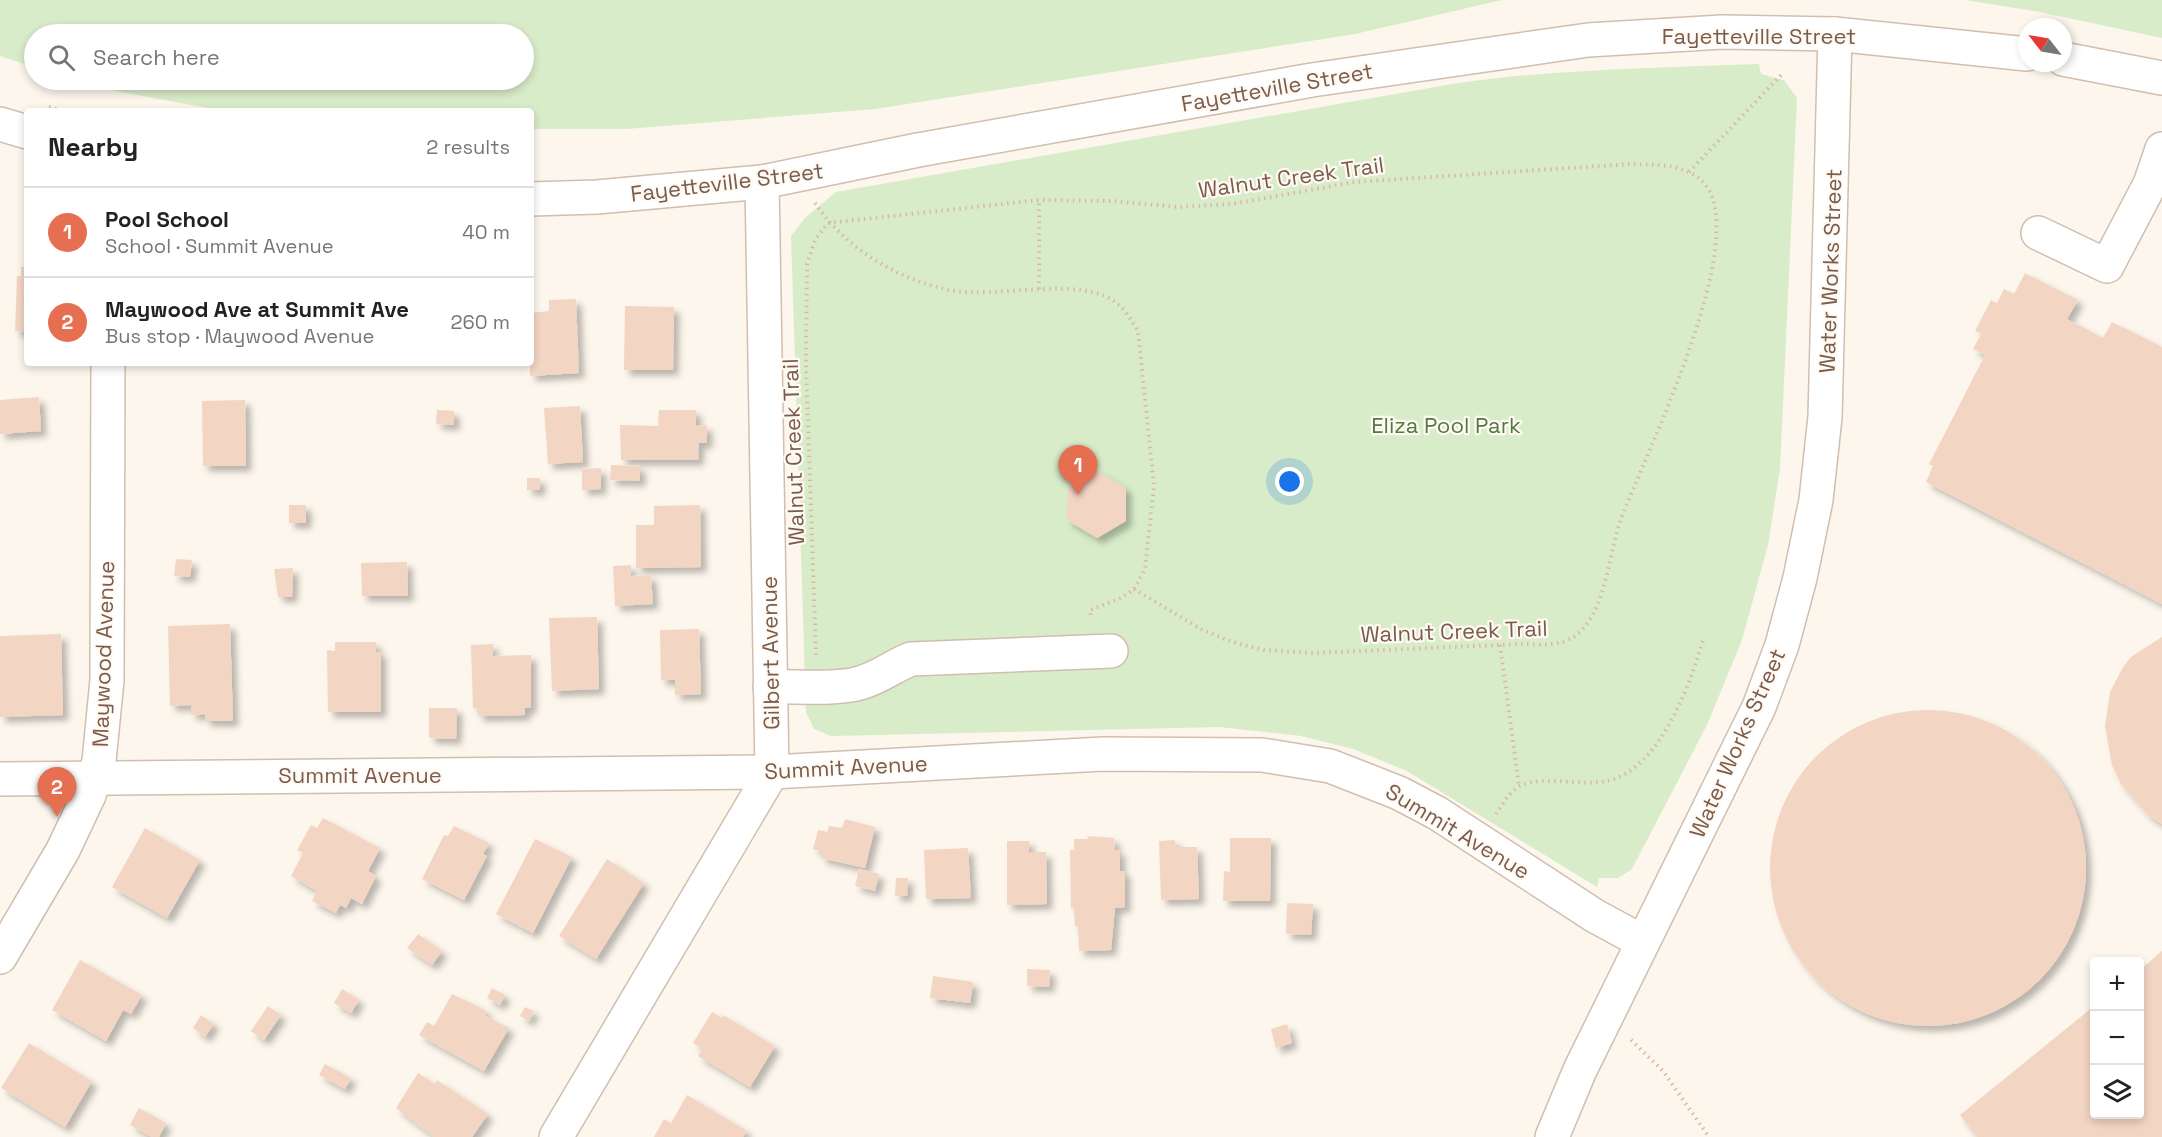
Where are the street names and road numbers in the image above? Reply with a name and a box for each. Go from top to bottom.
street label: Fayetteville Street [1662,22,1856,50]
street label: Fayetteville Street [1179,56,1375,118]
street label: Walnut Creek Trail [1196,150,1386,204]
street label: Fayetteville Street [629,156,825,208]
street label: Water Works Street [1812,168,1848,374]
street label: Walnut Creek Trail [776,358,810,546]
street label: Maywood Avenue [86,560,120,748]
street label: Gilbert Avenue [755,576,785,730]
street label: Walnut Creek Trail [1360,614,1548,648]
street label: Water Works Street [1683,644,1791,842]
street label: Summit Avenue [764,749,928,785]
street label: Summit Avenue [278,761,442,789]
street label: Summit Avenue [1381,777,1535,885]

